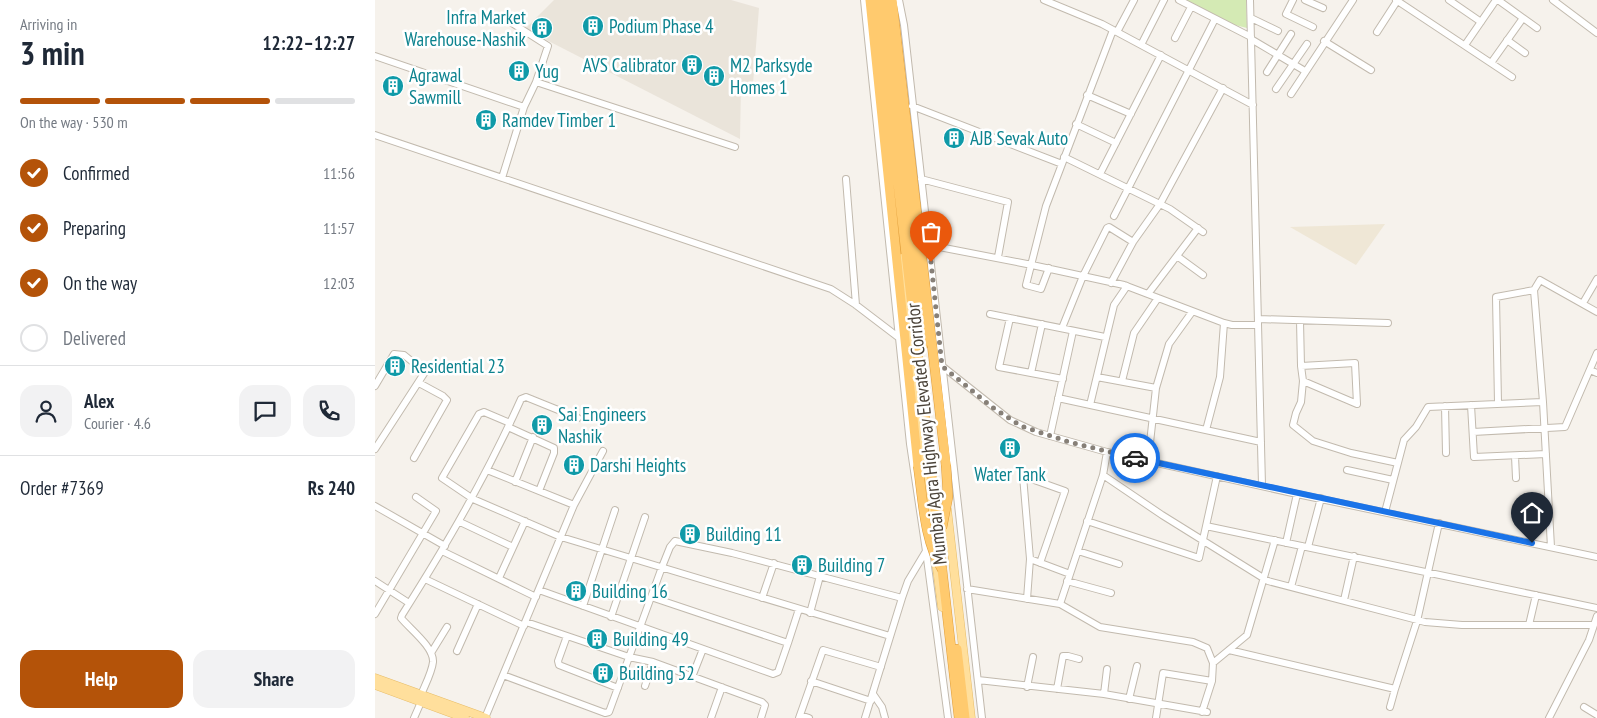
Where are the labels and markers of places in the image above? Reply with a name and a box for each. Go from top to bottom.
place label: Infra Market Warehouse-Nashik [405,5,527,51]
building icon: Podium Phase 4 [581,14,605,38]
place label: Podium Phase 4 [609,14,714,38]
building icon: Infra Market Warehouse-Nashik [530,16,554,40]
place label: AVS Calibrator [583,53,677,77]
building icon: AVS Calibrator [680,53,704,77]
place label: M2 Parksyde Homes 1 [730,53,813,99]
building icon: Yug [507,59,531,83]
place label: Yug [535,59,559,83]
place label: Agrawal Sawmill [409,63,463,109]
building icon: M2 Parksyde Homes 1 [702,64,726,88]
building icon: Agrawal Sawmill [381,74,405,98]
building icon: Ramdev Timber 1 [474,108,498,132]
place label: Ramdev Timber 1 [502,108,616,132]
building icon: AJB Sevak Auto [942,126,966,150]
place label: AJB Sevak Auto [970,126,1068,150]
pin [910,211,952,262]
building icon: Residential 23 [383,354,407,378]
place label: Residential 23 [411,354,505,378]
place label: Sai Engineers Nashik [558,402,646,448]
building icon: Sai Engineers Nashik [530,413,554,437]
building icon: Water Tank [998,436,1022,460]
building icon: Darshi Heights [562,453,586,477]
place label: Darshi Heights [590,453,686,477]
place label: Water Tank [974,462,1046,486]
pin [1511,492,1553,543]
building icon: Building 11 [678,522,702,546]
place label: Building 11 [706,522,782,546]
building icon: Building 7 [790,553,814,577]
place label: Building 7 [818,553,885,577]
building icon: Building 16 [564,579,588,603]
place label: Building 16 [592,579,668,603]
building icon: Building 49 [585,627,609,651]
place label: Building 49 [613,627,689,651]
building icon: Building 52 [591,661,615,685]
place label: Building 52 [619,661,695,685]

